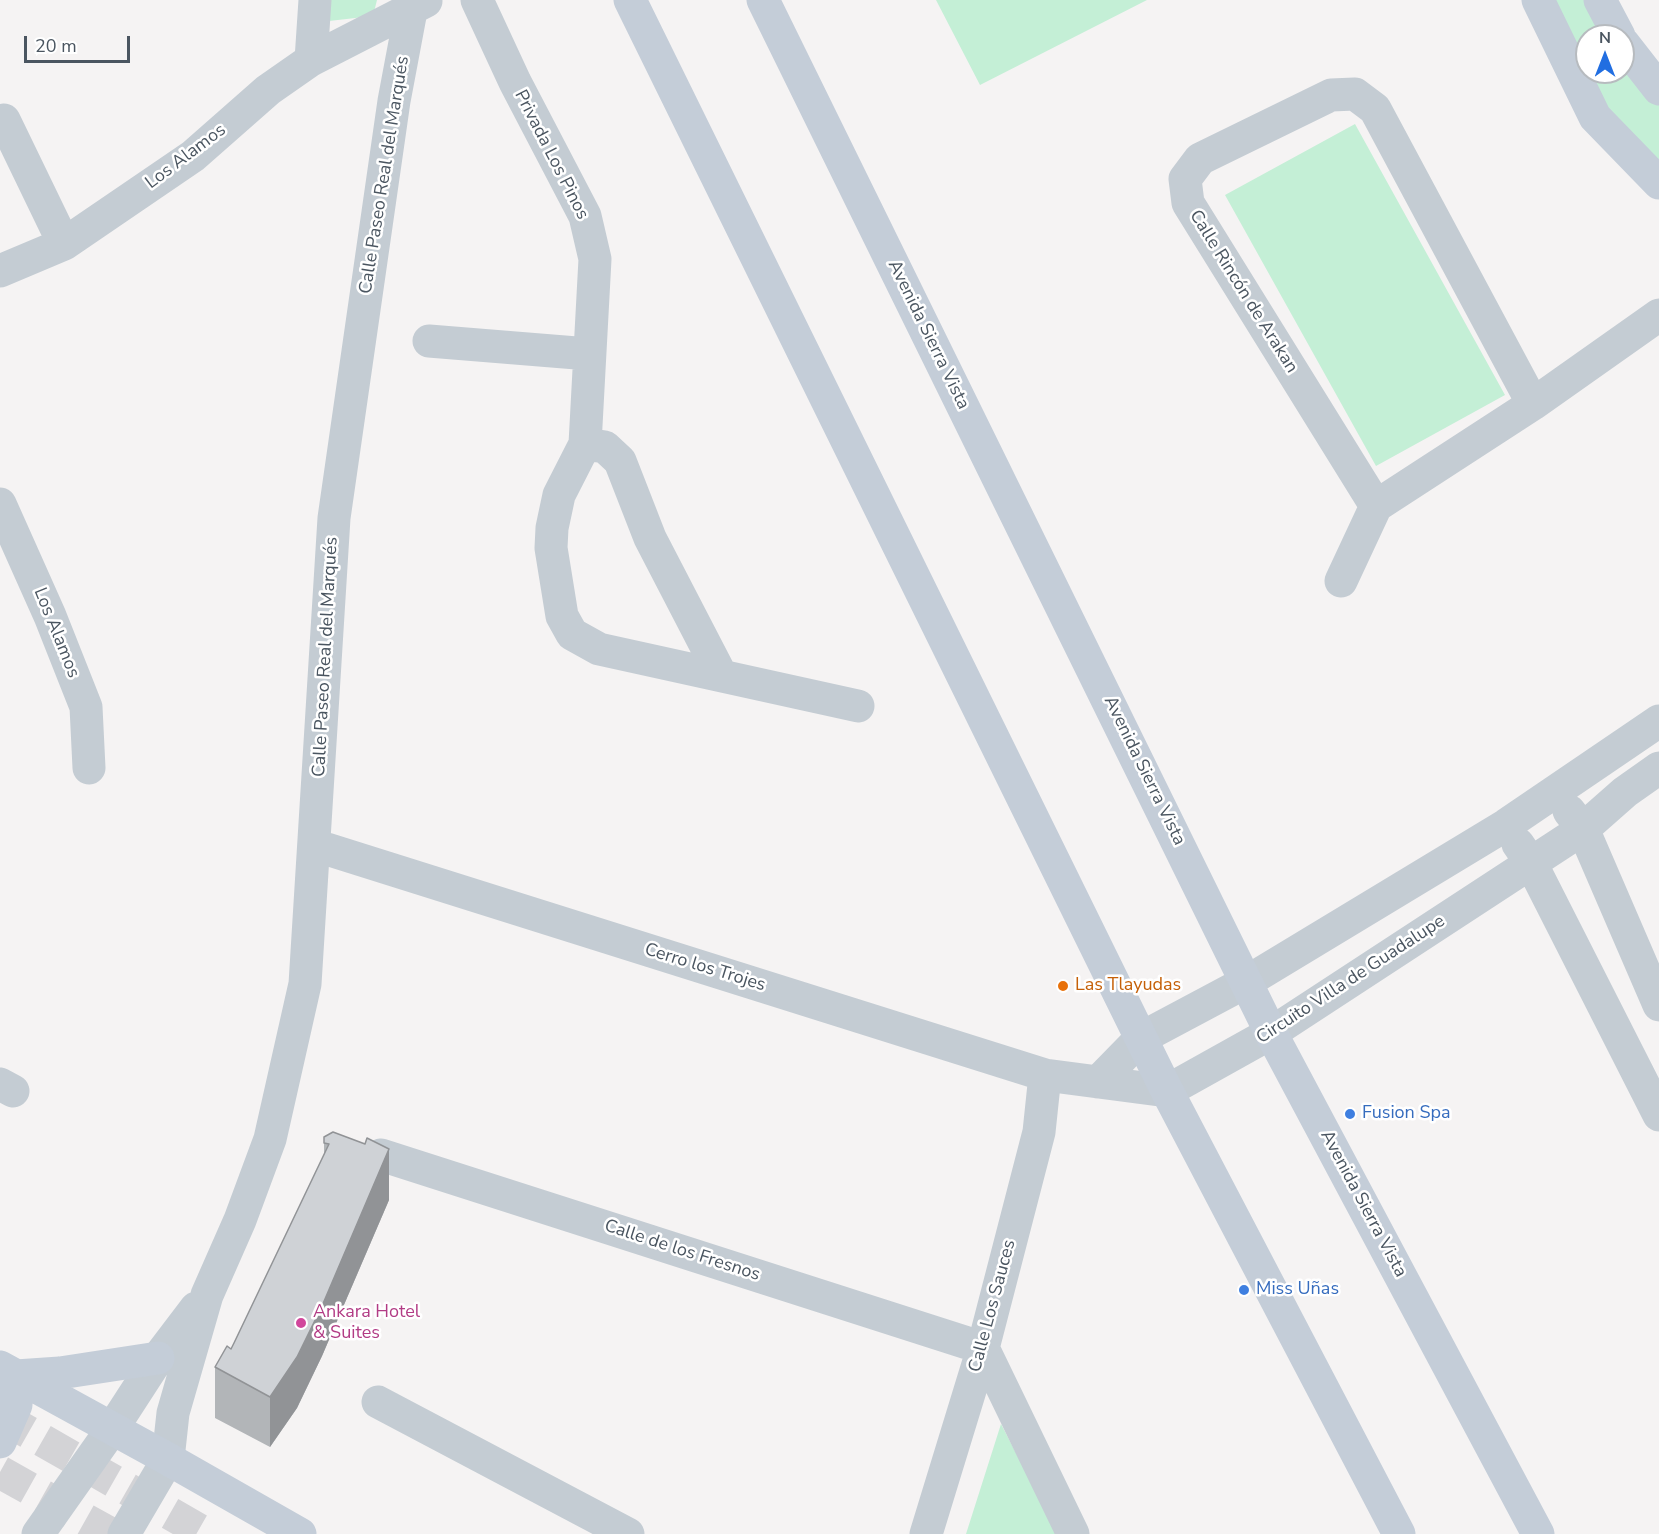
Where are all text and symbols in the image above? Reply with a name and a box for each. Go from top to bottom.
scale bar [27,24,134,62]
north arrow [1575,24,1635,84]
text: N [1599,27,1611,49]
text: 20 m [35,34,77,58]
street label: Calle Paseo Real del Marqués [356,55,414,295]
street label: Privada Los Pinos [509,87,593,223]
street label: Los Alamos [142,120,230,194]
street label: Calle Rincón de Arakan [1184,207,1302,377]
street label: Avenida Sierra Vista [883,257,973,413]
street label: Calle Paseo Real del Marqués [309,536,343,778]
street label: Los Alamos [28,585,84,681]
street label: Avenida Sierra Vista [1099,693,1189,849]
street label: Circuito Villa de Guadalupe [1253,911,1449,1049]
street label: Cerro los Trojes [642,939,768,997]
place label: Las Tlayudas [1075,975,1181,997]
marker: Las Tlayudas [1056,979,1070,993]
place label: Fusion Spa [1362,1103,1451,1125]
marker: Fusion Spa [1343,1107,1357,1121]
street label: Avenida Sierra Vista [1315,1127,1411,1281]
street label: Calle de los Fresnos [601,1216,763,1286]
street label: Calle Los Sauces [965,1237,1021,1375]
place label: Miss Uñas [1256,1279,1339,1301]
marker: Miss Uñas [1237,1283,1251,1297]
place label: Ankara Hotel & Suites [313,1302,420,1344]
marker: Ankara Hotel & Suites [294,1316,308,1330]

